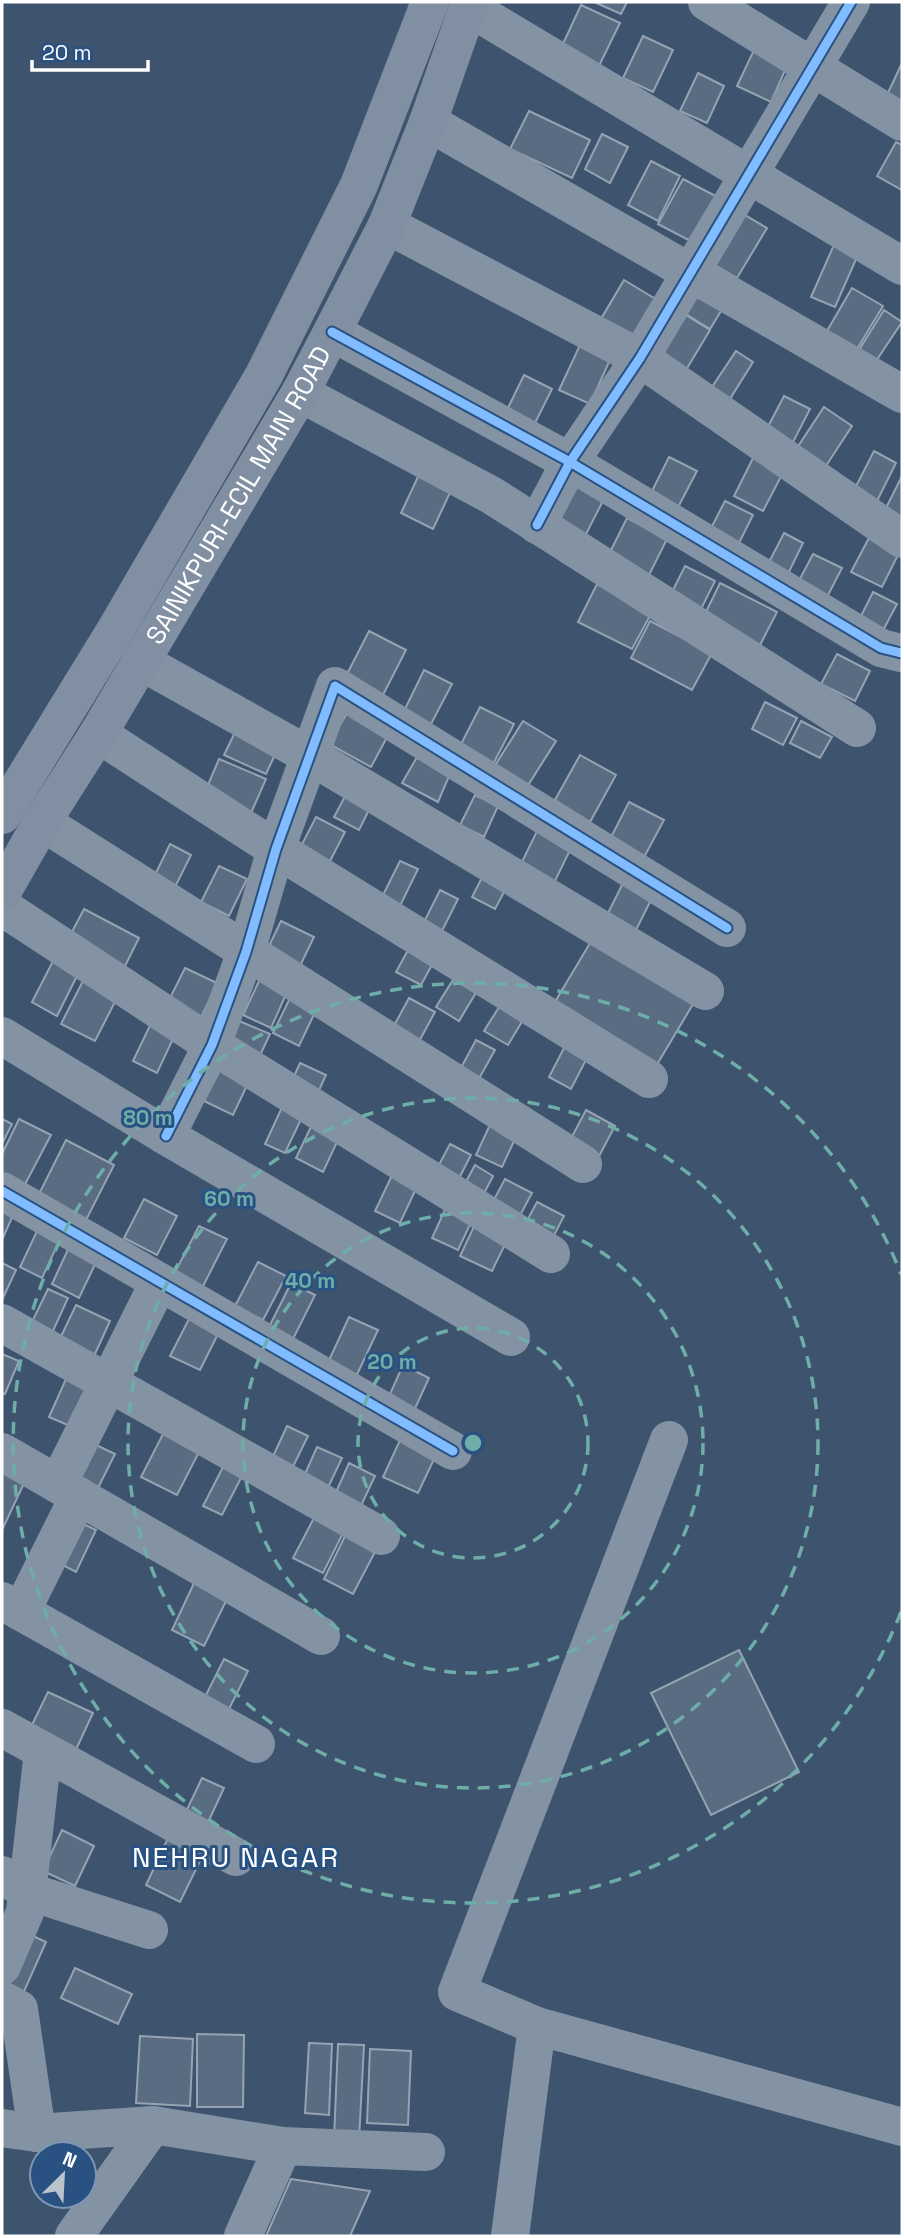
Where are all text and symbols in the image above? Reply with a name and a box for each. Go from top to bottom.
scale bar [32,28,147,72]
text: 20 m [42,39,92,66]
street label: SAINIKPURI-ECIL MAIN ROAD [138,340,339,651]
text: 80 m [123,1104,173,1131]
text: 60 m [204,1185,254,1212]
text: 40 m [285,1267,335,1294]
text: 20 m [367,1348,417,1375]
centre of rings [461,1431,485,1455]
district label: NEHRU NAGAR [132,1839,340,1875]
north arrow [28,2140,98,2210]
text: N [59,2146,81,2174]

